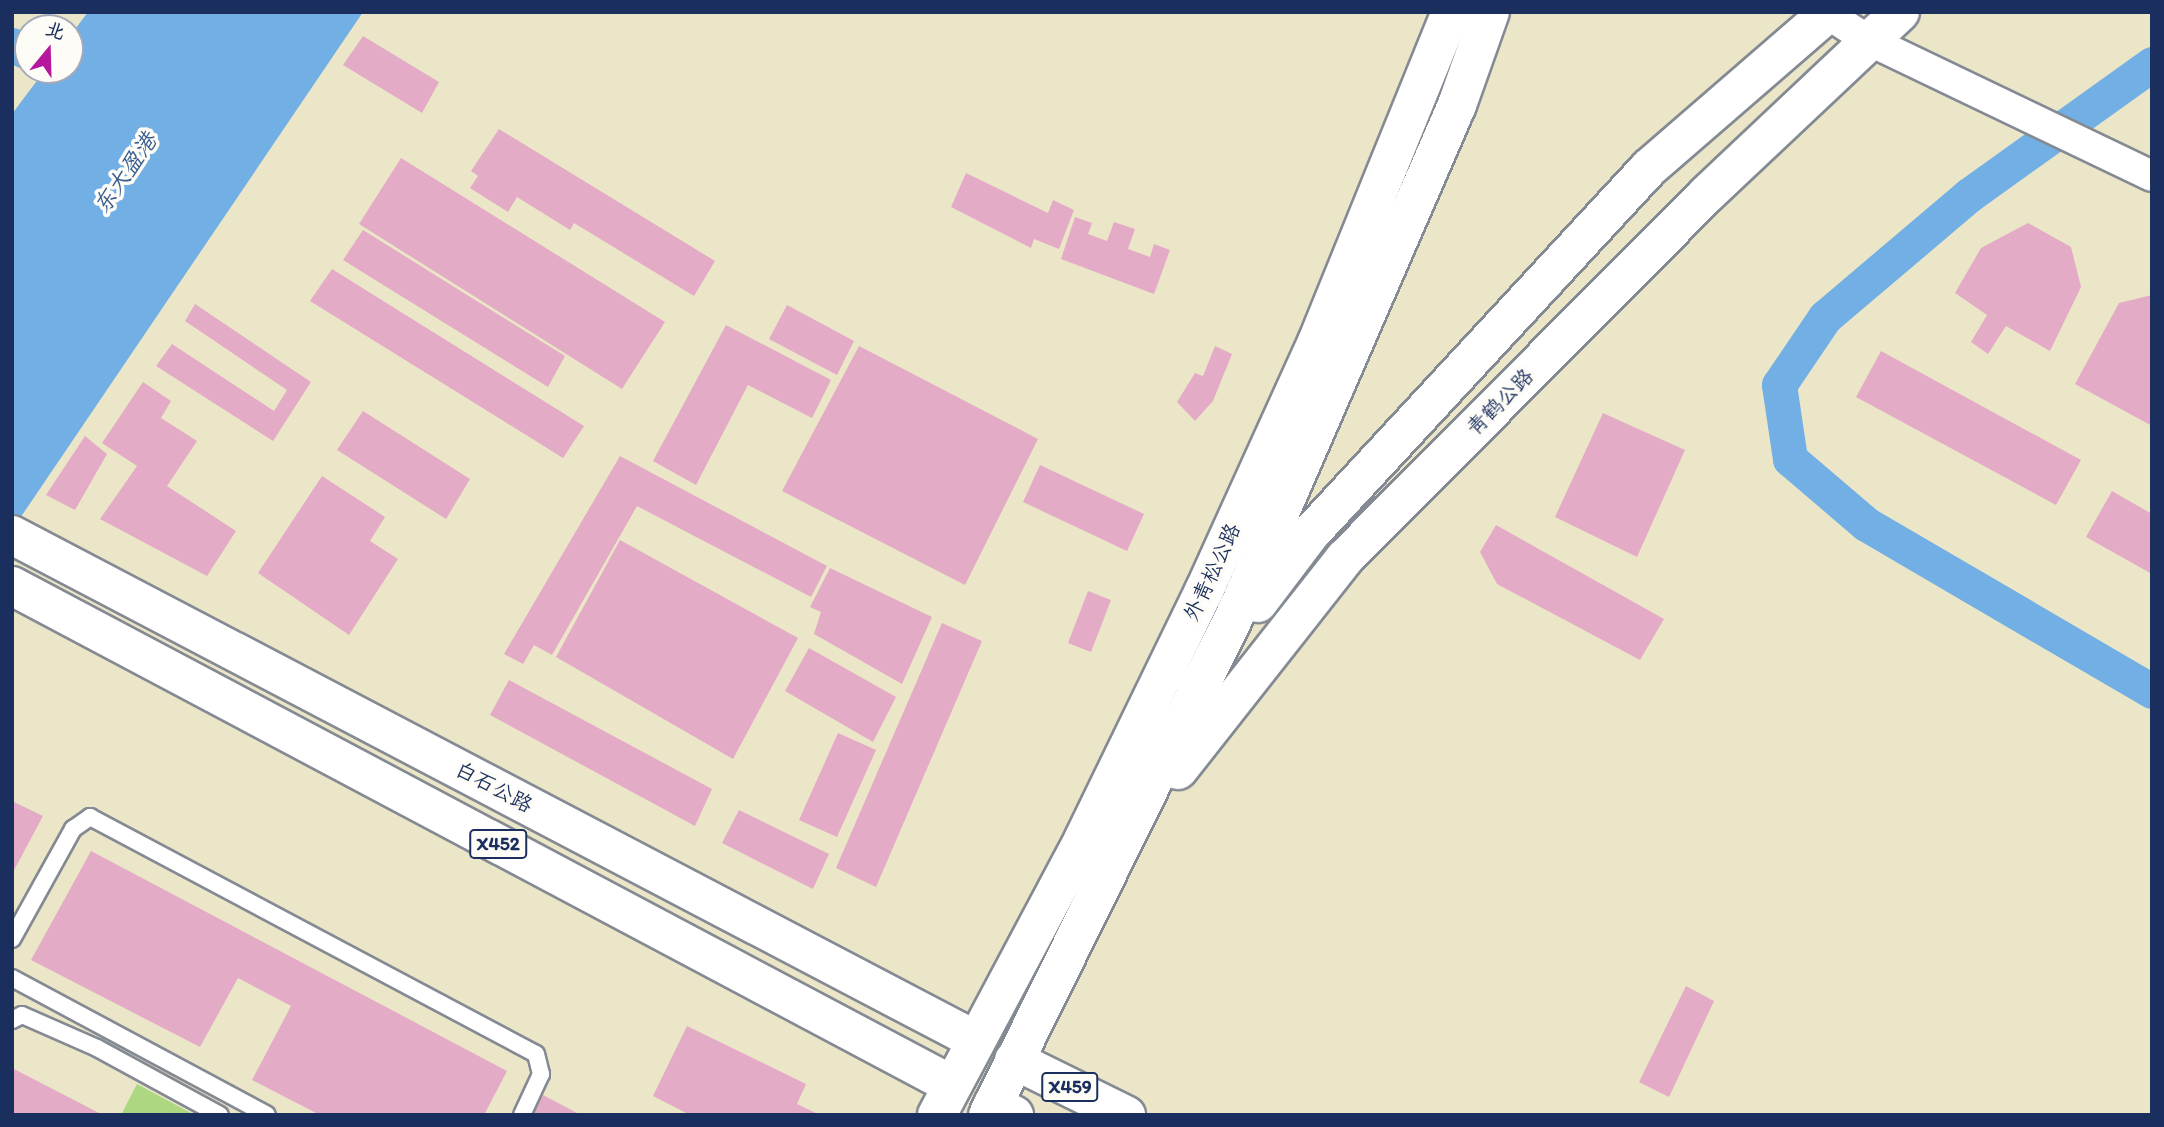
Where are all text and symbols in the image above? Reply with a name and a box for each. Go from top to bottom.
north arrow [14,14,84,84]
text: 北 [43,17,68,45]
water label: 东大盈港 [87,127,163,219]
street label: 青鹤公路 [1461,363,1539,441]
street label: 外青松公路 [1178,519,1246,625]
street label: 白石公路 [451,756,537,818]
road number: X452 [468,828,528,860]
road number: X459 [1040,1072,1100,1102]

